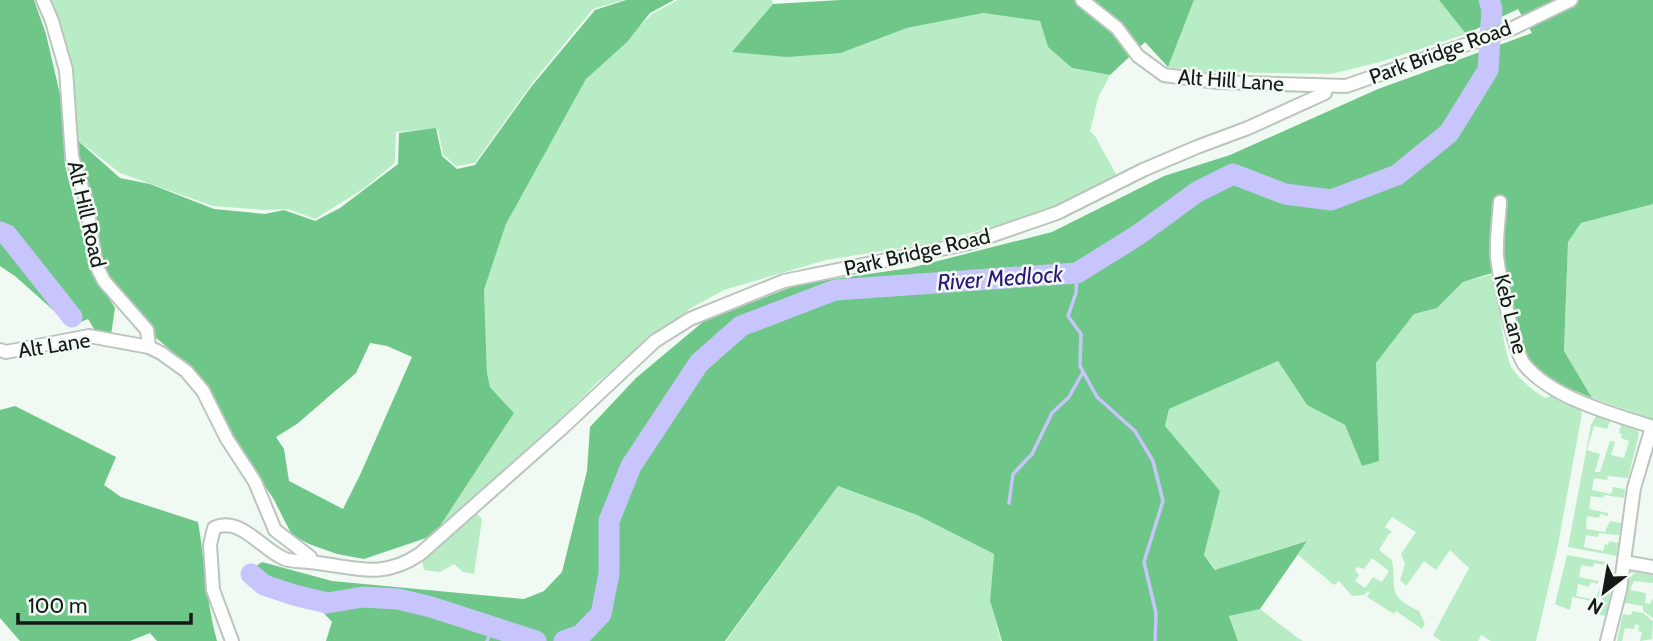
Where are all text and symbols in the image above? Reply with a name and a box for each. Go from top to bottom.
street label: Park Bridge Road [1366,15,1514,89]
street label: Alt Hill Lane [1177,64,1285,96]
street label: Alt Hill Road [63,158,111,270]
street label: Park Bridge Road [841,223,993,281]
water label: River Medlock [936,260,1065,296]
street label: Keb Lane [1489,271,1533,357]
street label: Alt Lane [16,327,92,363]
north arrow [1569,557,1639,627]
scale bar [18,582,191,626]
text: 100 m [28,593,87,618]
text: N [1584,593,1607,619]

